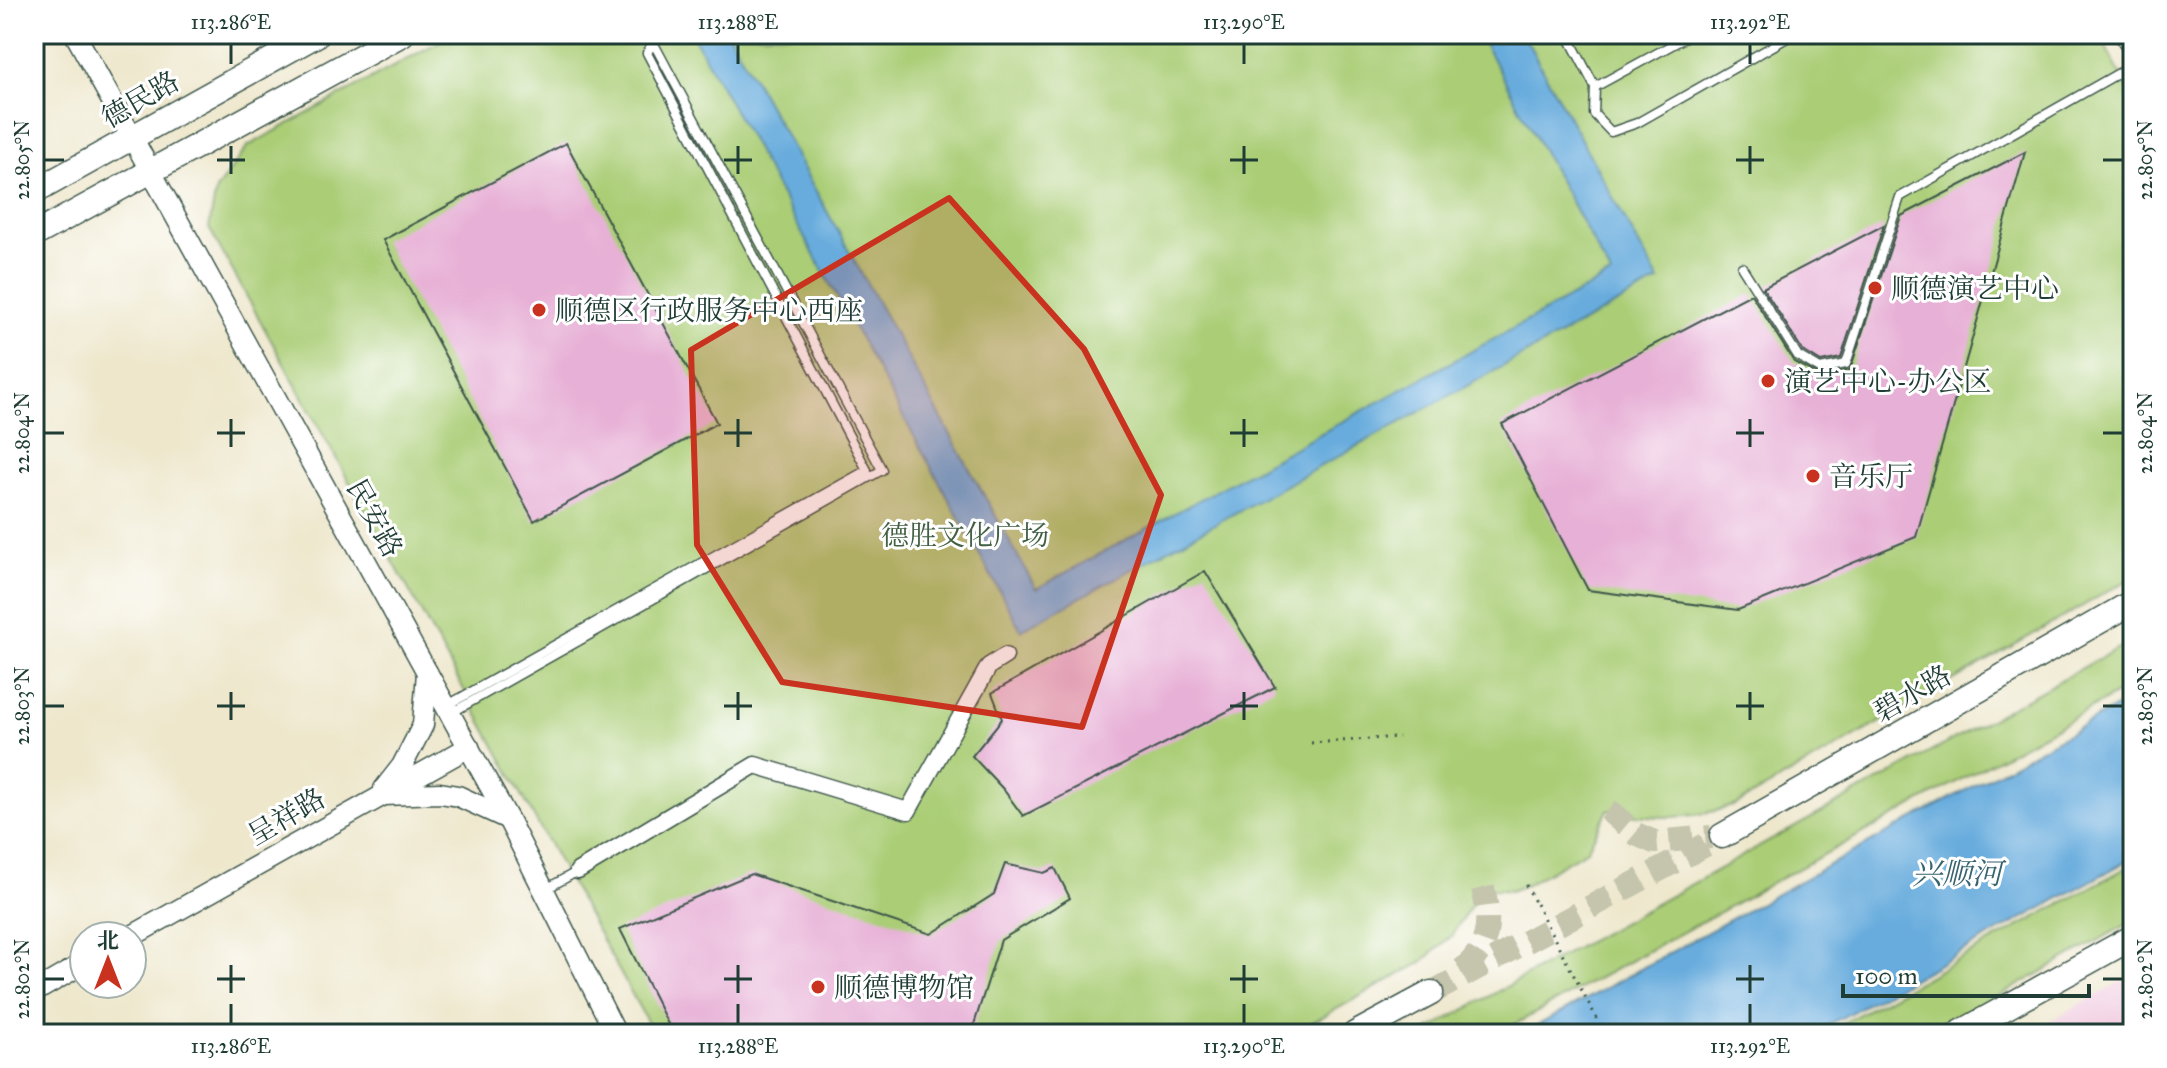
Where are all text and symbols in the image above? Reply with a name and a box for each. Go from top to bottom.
text: 113.286°E [191,10,271,34]
text: 113.288°E [698,10,778,34]
text: 113.290°E [1203,10,1285,34]
text: 113.292°E [1710,10,1790,34]
street label: 德民路 [95,63,185,136]
text: 22.805°N [10,120,34,200]
text: 22.805°N [2133,120,2157,200]
place label: 顺德演艺中心 [1891,271,2059,306]
marker: 顺德演艺中心 [1866,279,1884,297]
place label: 顺德区行政服务中心西座 [555,293,863,328]
marker: 顺德区行政服务中心西座 [530,301,548,319]
place label: 演艺中心-办公区 [1784,364,1992,399]
marker: 演艺中心-办公区 [1759,372,1777,390]
text: 22.804°N [10,392,34,474]
text: 22.804°N [2133,392,2157,474]
place label: 音乐厅 [1829,459,1913,494]
marker: 音乐厅 [1804,467,1822,485]
street label: 民安路 [339,473,410,563]
park label: 德胜文化广场 [881,518,1049,553]
street label: 碧水路 [1867,657,1957,730]
text: 22.803°N [10,667,34,745]
text: 22.803°N [2133,667,2157,745]
street label: 呈祥路 [241,780,331,853]
water label: 兴顺河 [1912,856,2007,892]
north arrow [68,920,148,1000]
text: 北 [97,927,119,954]
text: 22.802°N [10,939,34,1019]
text: 22.802°N [2133,939,2157,1019]
scale bar [1843,948,2089,998]
text: 100 m [1855,961,1918,991]
place label: 顺德博物馆 [834,970,974,1005]
marker: 顺德博物馆 [809,978,827,996]
text: 113.286°E [191,1034,271,1058]
text: 113.288°E [698,1034,778,1058]
text: 113.290°E [1203,1034,1285,1058]
text: 113.292°E [1710,1034,1790,1058]

